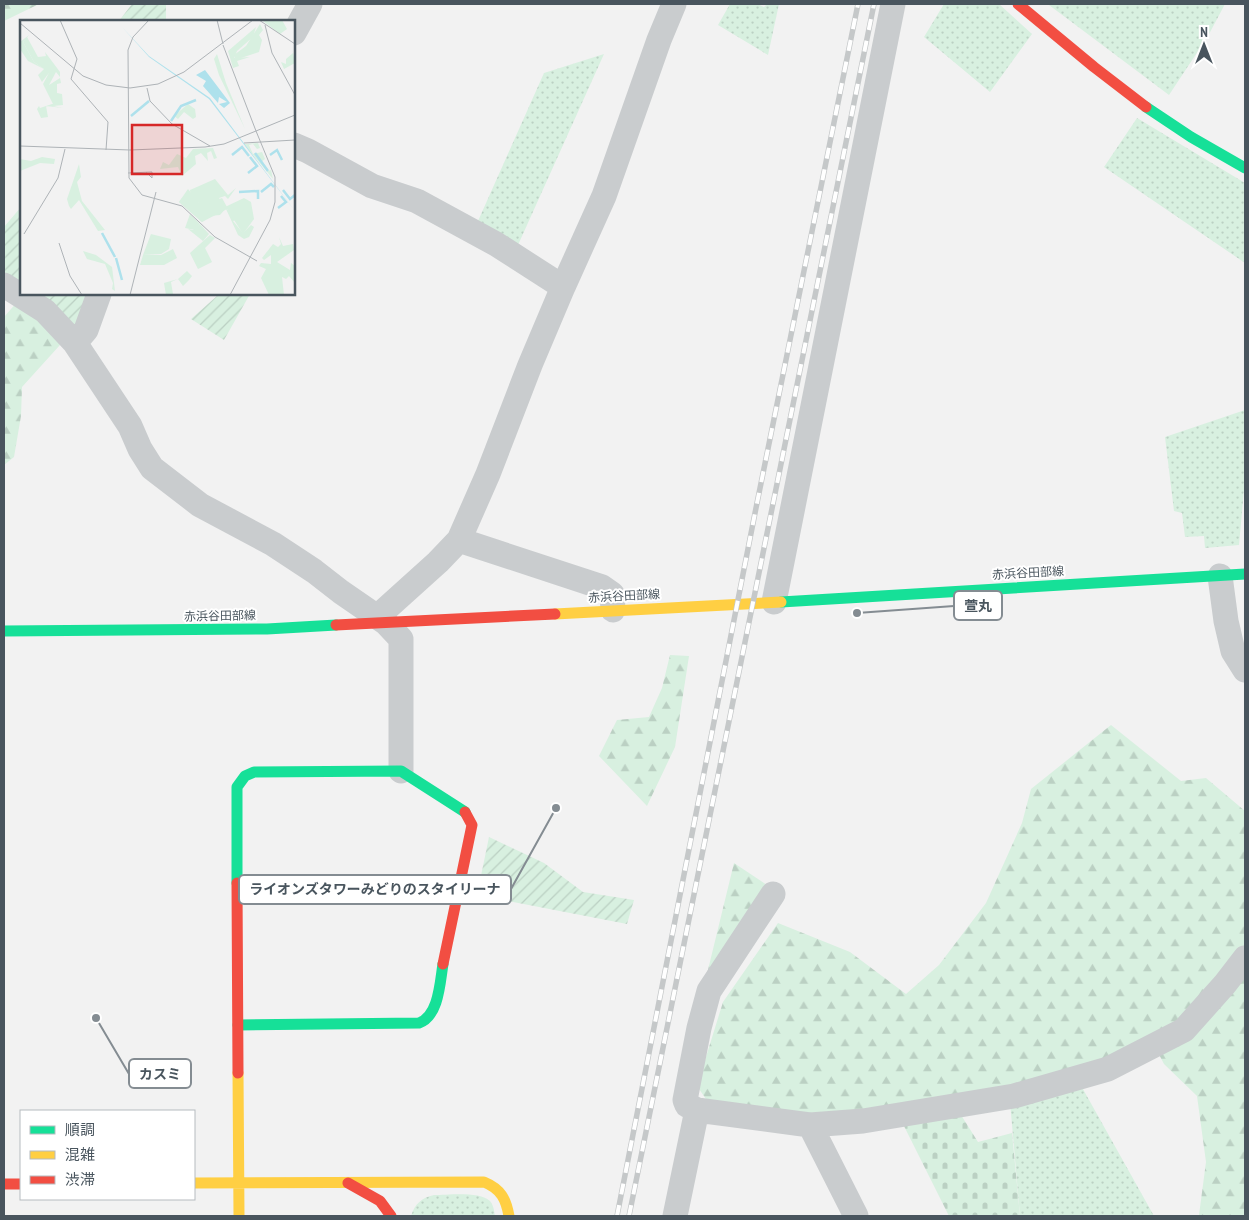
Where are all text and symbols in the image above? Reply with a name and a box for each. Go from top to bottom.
inset map [20,20,295,295]
north arrow [1179,20,1229,70]
text: N [1200,23,1208,41]
street label: 赤浜谷田部線 [992,563,1064,582]
street label: 赤浜谷田部線 [588,586,660,605]
callout: 萱丸 [954,591,1002,620]
text: 萱丸 [964,597,992,615]
street label: 赤浜谷田部線 [184,607,256,624]
callout: ライオンズタワーみどりのスタイリーナ [239,875,511,904]
text: ライオンズタワーみどりのスタイリーナ [249,880,501,898]
callout: カスミ [129,1059,191,1088]
text: カスミ [139,1065,181,1083]
legend [20,1110,195,1200]
text: 順調 [65,1120,95,1139]
text: 混雑 [65,1145,95,1164]
text: 渋滞 [65,1170,95,1189]

